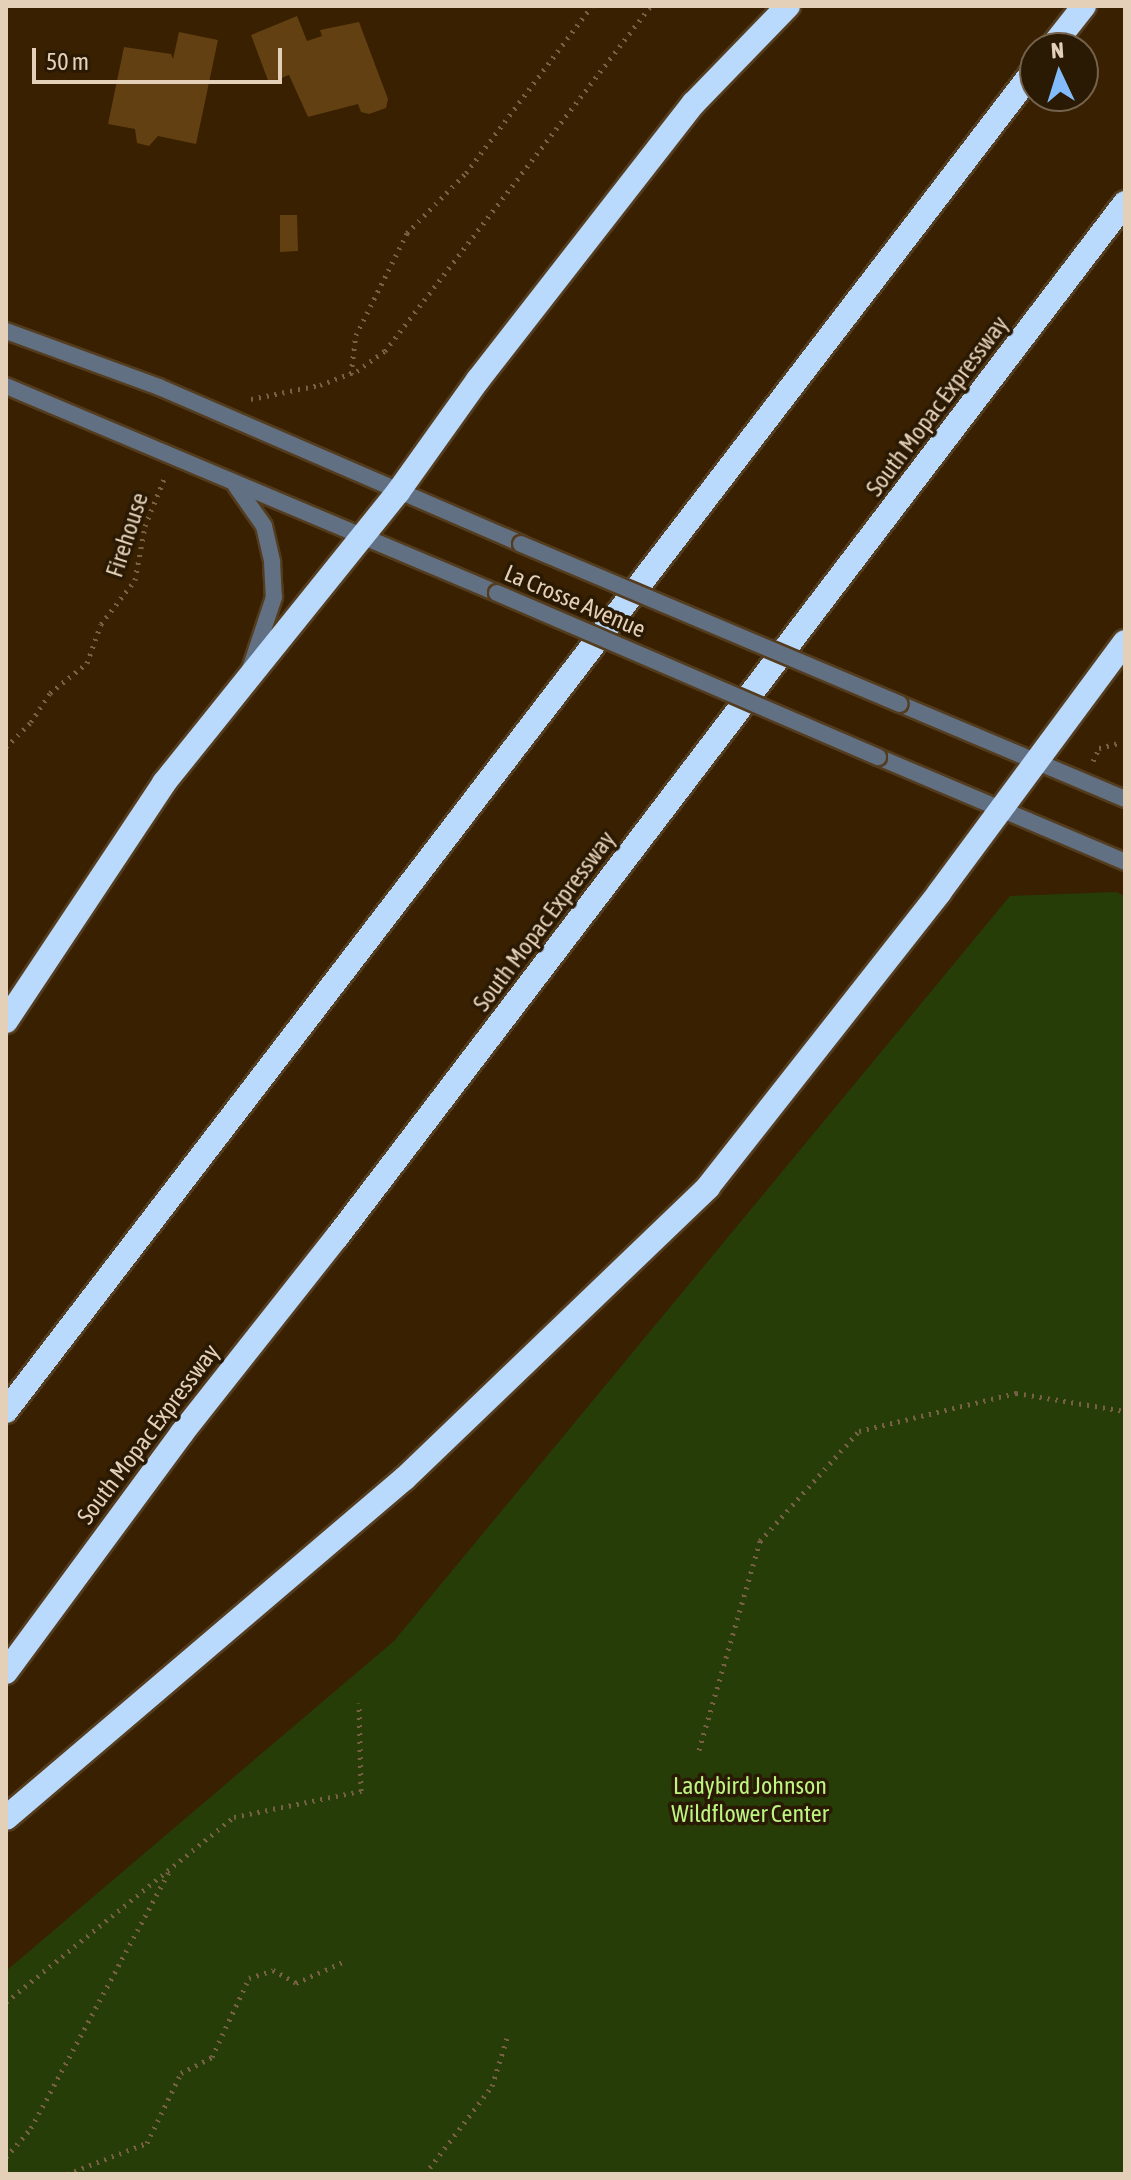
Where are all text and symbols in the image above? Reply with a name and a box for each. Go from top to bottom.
scale bar [36,32,286,82]
north arrow [1019,32,1099,112]
text: N [1050,37,1065,63]
text: 50 m [46,48,89,75]
street label: South Mopac Expressway [860,310,1014,502]
street label: Firehouse [100,489,154,581]
street label: La Crosse Avenue [500,558,650,644]
street label: South Mopac Expressway [467,825,621,1017]
street label: South Mopac Expressway [71,1338,225,1530]
park label: Ladybird Johnson Wildflower Center [671,1772,829,1828]

